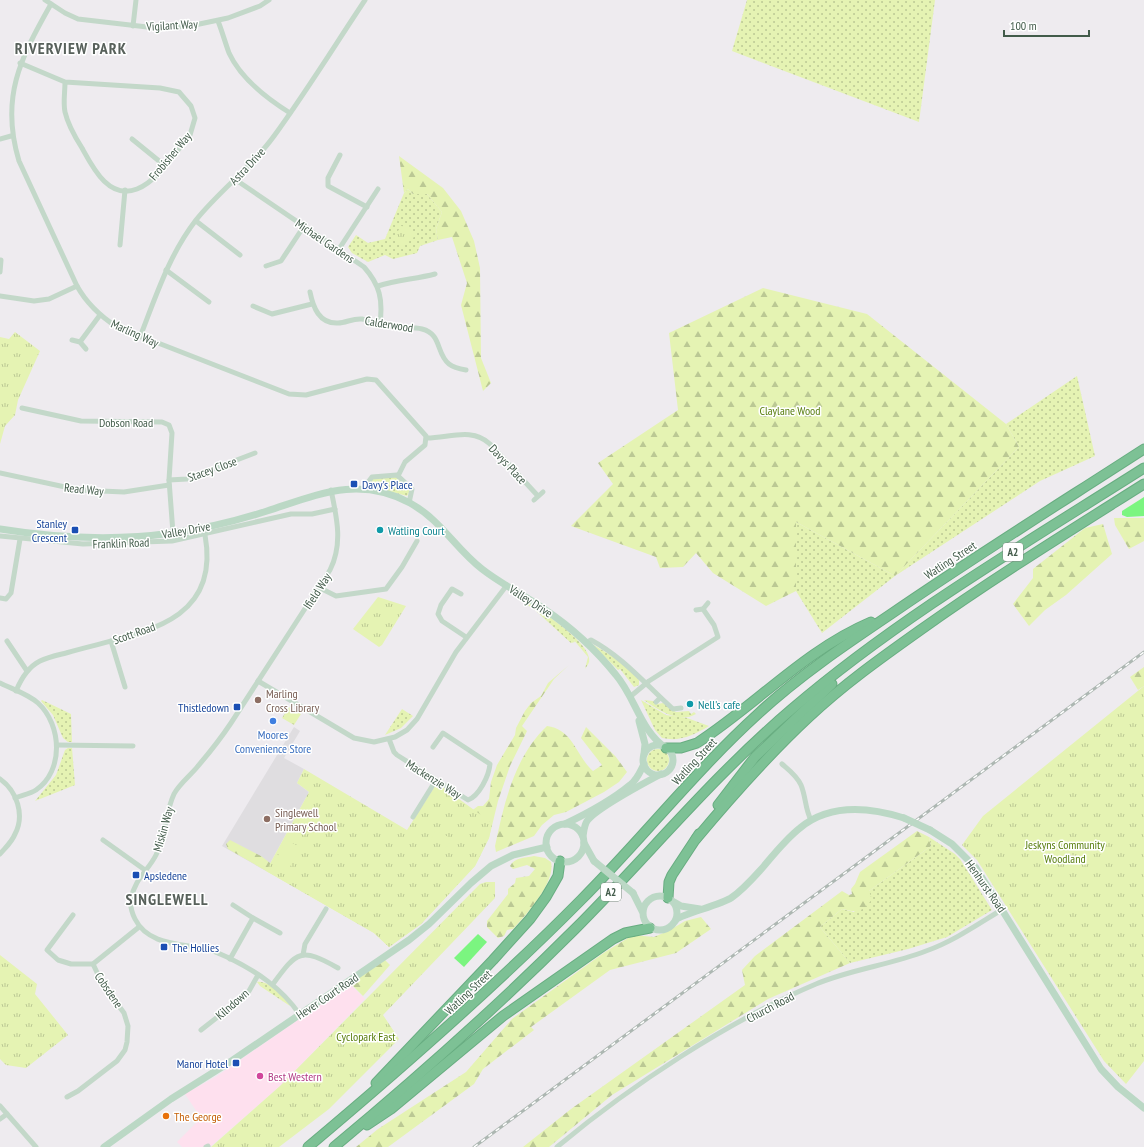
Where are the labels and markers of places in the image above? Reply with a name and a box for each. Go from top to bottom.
place label: Davy's Place [362,477,413,492]
marker: Davy's Place [349,479,359,489]
place label: Stanley Crescent [32,516,68,545]
place label: Watling Court [388,523,445,538]
marker: Stanley Crescent [70,525,80,535]
marker: Watling Court [375,525,385,535]
place label: Marling Cross Library [266,686,320,715]
marker: Marling Cross Library [253,695,263,705]
place label: Nell's cafe [698,697,740,712]
marker: Nell's cafe [685,699,695,709]
place label: Thistledown [178,700,229,715]
marker: Thistledown [232,702,242,712]
marker: Moores Convenience Store [268,716,278,726]
place label: Moores Convenience Store [235,727,311,756]
place label: Singlewell Primary School [275,805,337,834]
marker: Singlewell Primary School [262,814,272,824]
place label: Apsledene [144,868,187,883]
marker: Apsledene [131,870,141,880]
place label: The Hollies [172,940,219,955]
marker: The Hollies [159,942,169,952]
place label: Manor Hotel [177,1056,228,1071]
marker: Manor Hotel [231,1058,241,1068]
place label: Best Western [268,1069,322,1084]
marker: Best Western [255,1071,265,1081]
place label: The George [174,1109,222,1124]
marker: The George [161,1111,171,1121]

